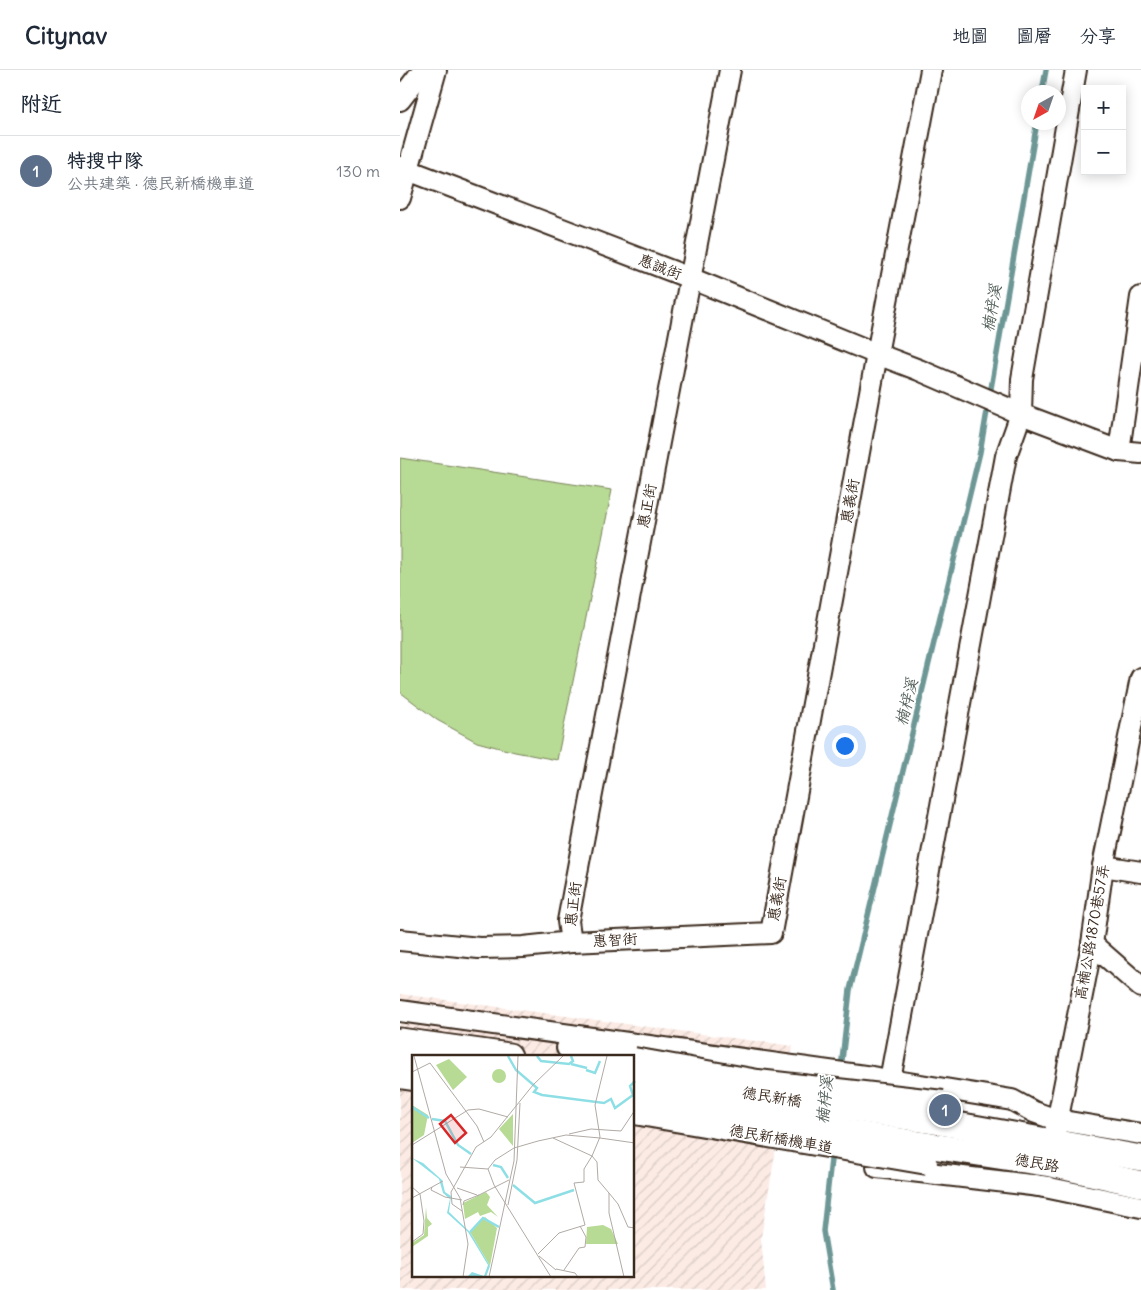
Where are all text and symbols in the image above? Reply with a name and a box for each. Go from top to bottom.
text: Citynav [25,20,107,50]
text: 地圖 [952,24,988,47]
text: 圖層 [1016,24,1052,47]
text: 分享 [1080,24,1116,47]
north arrow [1021,85,1066,130]
map controls [1081,85,1126,175]
button: + [1081,85,1126,130]
text: 附近 [20,90,62,117]
button: − [1081,130,1126,175]
text: 特搜中隊 [67,148,143,172]
text: 1 [33,161,39,181]
text: 130 m [336,161,380,181]
text: 公共建築 · 德民新橋機車道 [67,173,254,193]
street label: 惠誠街 [636,250,685,283]
water label: 楠梓溪 [977,282,1005,333]
street label: 惠義街 [836,477,863,525]
street label: 惠正街 [633,482,660,530]
water label: 楠梓溪 [890,675,922,728]
your location [832,733,858,759]
street label: 高楠公路1870巷57弄 [1070,862,1113,1001]
street label: 惠義街 [763,875,790,923]
street label: 惠正街 [560,880,585,927]
street label: 惠智街 [592,929,638,950]
inset map [412,1055,635,1278]
water label: 楠梓溪 [812,1074,837,1125]
street label: 德民新橋 [741,1082,803,1111]
pin: 1 [929,1091,961,1129]
street label: 德民新橋機車道 [728,1120,834,1157]
street label: 德民路 [1013,1149,1061,1176]

